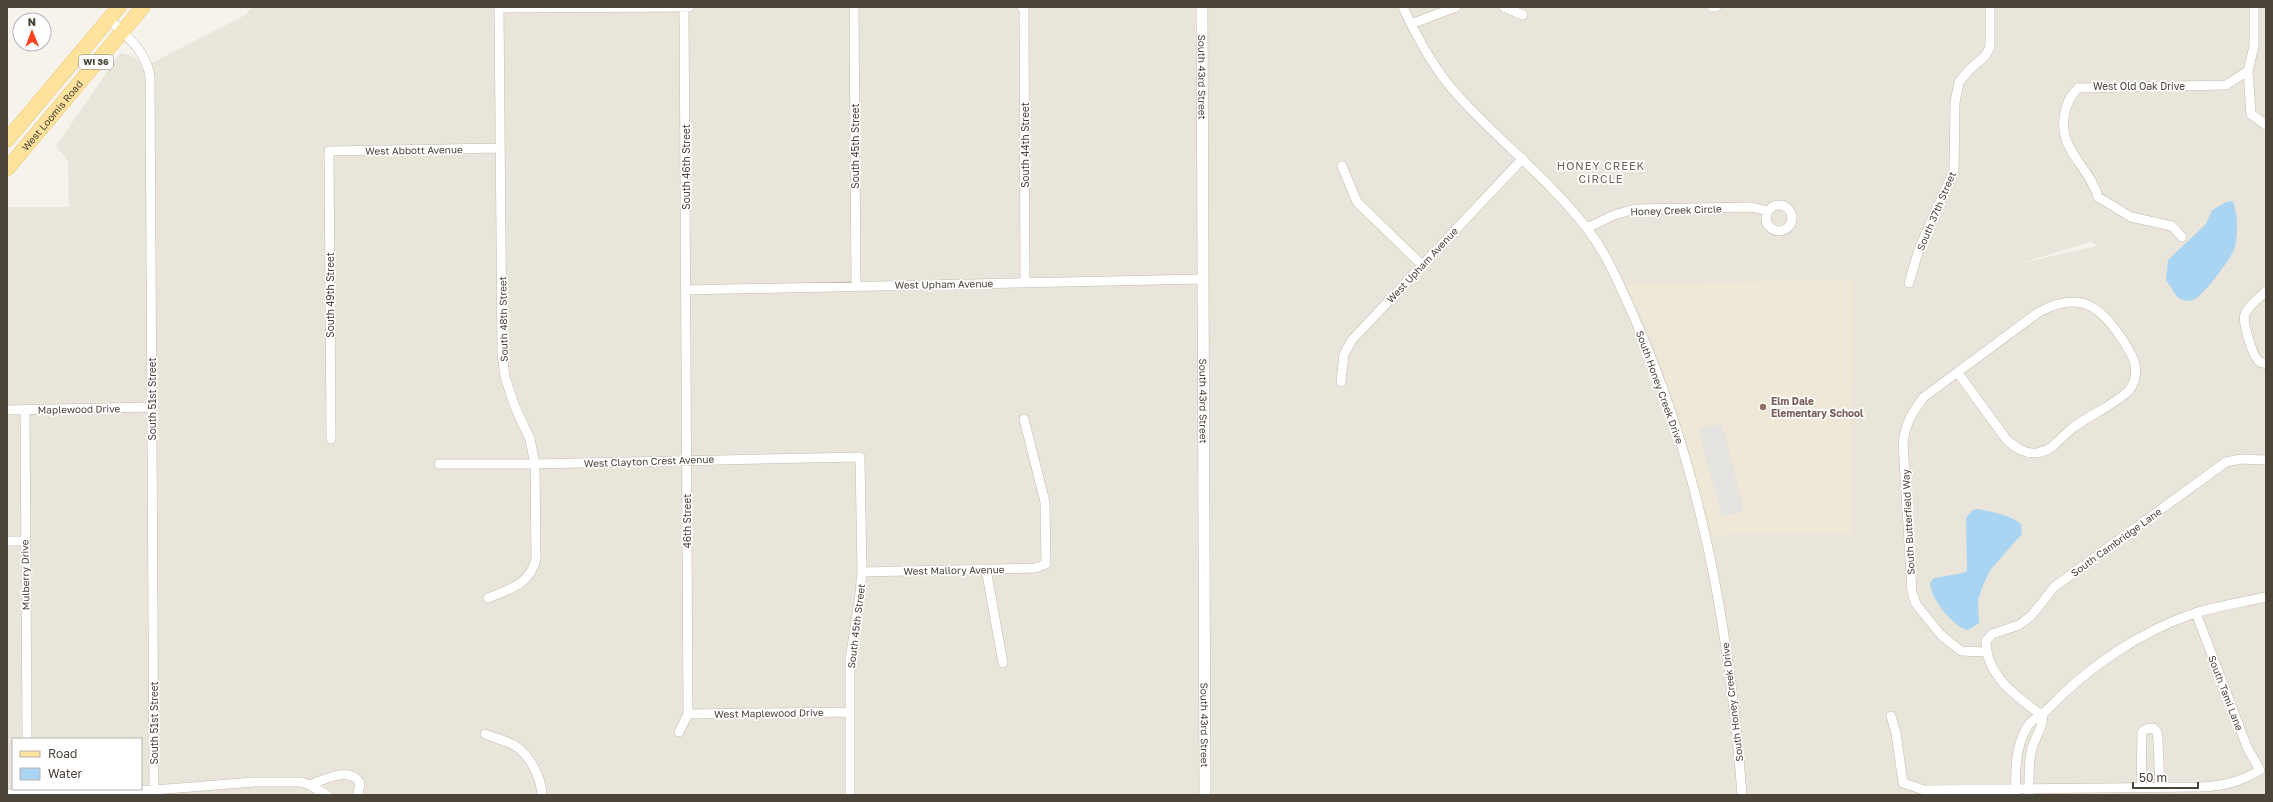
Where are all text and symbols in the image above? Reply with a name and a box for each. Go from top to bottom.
north arrow [12,12,52,52]
text: N [28,15,36,28]
street label: South 43rd Street [1196,34,1208,120]
road number: WI 36 [79,55,113,69]
street label: West Loomis Road [19,78,85,153]
street label: West Old Oak Drive [2093,80,2185,92]
street label: South 44th Street [1019,102,1031,188]
street label: South 45th Street [849,103,861,189]
street label: South 46th Street [680,124,692,210]
street label: West Abbott Avenue [365,143,463,157]
district label: HONEY CREEK CIRCLE [1557,159,1645,185]
street label: South 37th Street [1914,170,1958,252]
street label: Honey Creek Circle [1630,202,1722,218]
street label: West Upham Avenue [1384,225,1460,305]
street label: South 49th Street [324,252,336,338]
street label: South 48th Street [496,276,510,362]
street label: West Upham Avenue [895,277,994,291]
street label: South Honey Creek Drive [1634,329,1686,445]
street label: South 51st Street [146,357,158,441]
street label: South 43rd Street [1197,358,1210,444]
place label: Elm Dale Elementary School [1771,395,1864,419]
street label: Maplewood Drive [38,402,121,416]
marker: Elm Dale Elementary School [1758,402,1768,412]
street label: West Clayton Crest Avenue [584,453,715,469]
street label: South Butterfield Way [1899,468,1917,575]
street label: 46th Street [681,494,693,548]
street label: South Cambridge Lane [2068,505,2164,579]
street label: Mulberry Drive [18,539,32,610]
street label: West Mallory Avenue [903,563,1005,577]
street label: South 45th Street [845,583,867,669]
street label: South Honey Creek Drive [1719,642,1745,762]
street label: South Tami Lane [2206,654,2246,732]
street label: South 51st Street [148,681,160,765]
street label: South 43rd Street [1199,682,1211,768]
street label: West Maplewood Drive [714,706,824,720]
legend [12,738,142,790]
text: Road [48,746,77,761]
scale bar [2133,764,2198,790]
text: Water [48,766,82,781]
text: 50 m [2139,770,2167,785]

